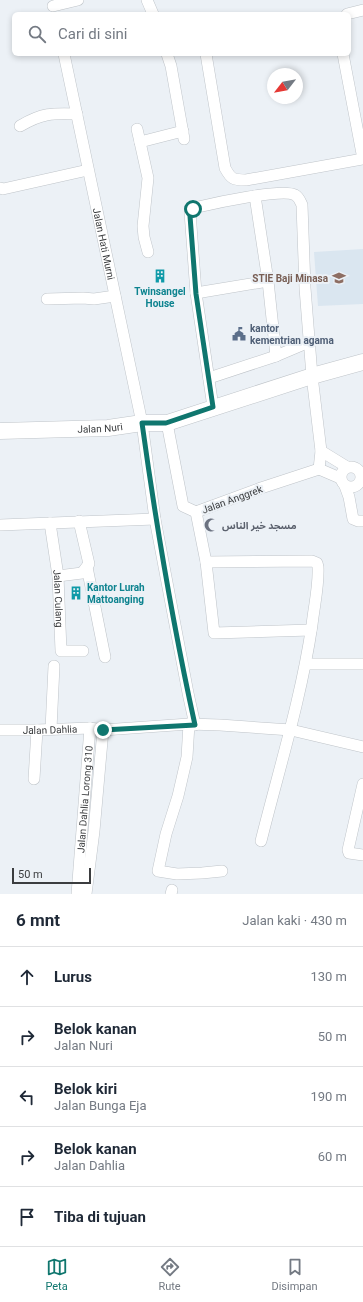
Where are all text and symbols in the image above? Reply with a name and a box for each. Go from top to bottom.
search box [12,12,351,56]
icon: search [26,23,48,45]
text: Cari di sini [58,25,128,43]
north arrow [267,68,303,104]
route start [184,200,202,218]
street label: Jalan Hati Murni [91,207,117,281]
building icon: Twinsangel House [152,268,168,284]
school or university icon: STIE Baji Minasa [331,270,347,286]
place label: STIE Baji Minasa [252,273,329,284]
place label: Twinsangel House [134,286,186,309]
place label: kantor kementrian agama [250,323,335,346]
public building icon: kantor kementrian agama [231,326,247,342]
street label: Jalan Nuri [77,421,123,435]
street label: Jalan Anggrek [200,483,265,516]
mosque icon: مسجد خير الناس [203,517,219,533]
place label: مسجد خير الناس [222,520,297,532]
street label: Jalan Culang [51,569,65,628]
place label: Kantor Lurah Mattoanging [87,582,145,605]
building icon: Kantor Lurah Mattoanging [68,585,84,601]
route end [94,721,112,739]
street label: Jalan Dahlia [23,723,78,736]
street label: Jalan Dahlia Lorong 310 [75,745,95,854]
scale bar [12,866,91,885]
text: 50 m [18,868,43,881]
text: 6 mnt [16,910,60,930]
text: Jalan kaki · 430 m [242,913,347,928]
icon: ahead [16,966,38,988]
text: Lurus [54,968,92,986]
text: 130 m [310,969,347,984]
text: Belok kanan [54,1020,137,1038]
icon: right [16,1026,38,1048]
text: 50 m [318,1029,347,1044]
text: Jalan Nuri [54,1038,113,1053]
text: Belok kiri [54,1080,117,1098]
icon: left [16,1086,38,1108]
text: 190 m [310,1089,347,1104]
text: Jalan Bunga Eja [54,1098,147,1113]
text: Belok kanan [54,1140,137,1158]
icon: right [16,1146,38,1168]
text: 60 m [318,1149,347,1164]
text: Jalan Dahlia [54,1158,125,1173]
icon: arrive [16,1206,38,1228]
text: Tiba di tujuan [54,1208,146,1226]
tab: Peta [45,1256,68,1293]
tab: Rute [158,1256,181,1293]
tab: Disimpan [271,1256,318,1293]

